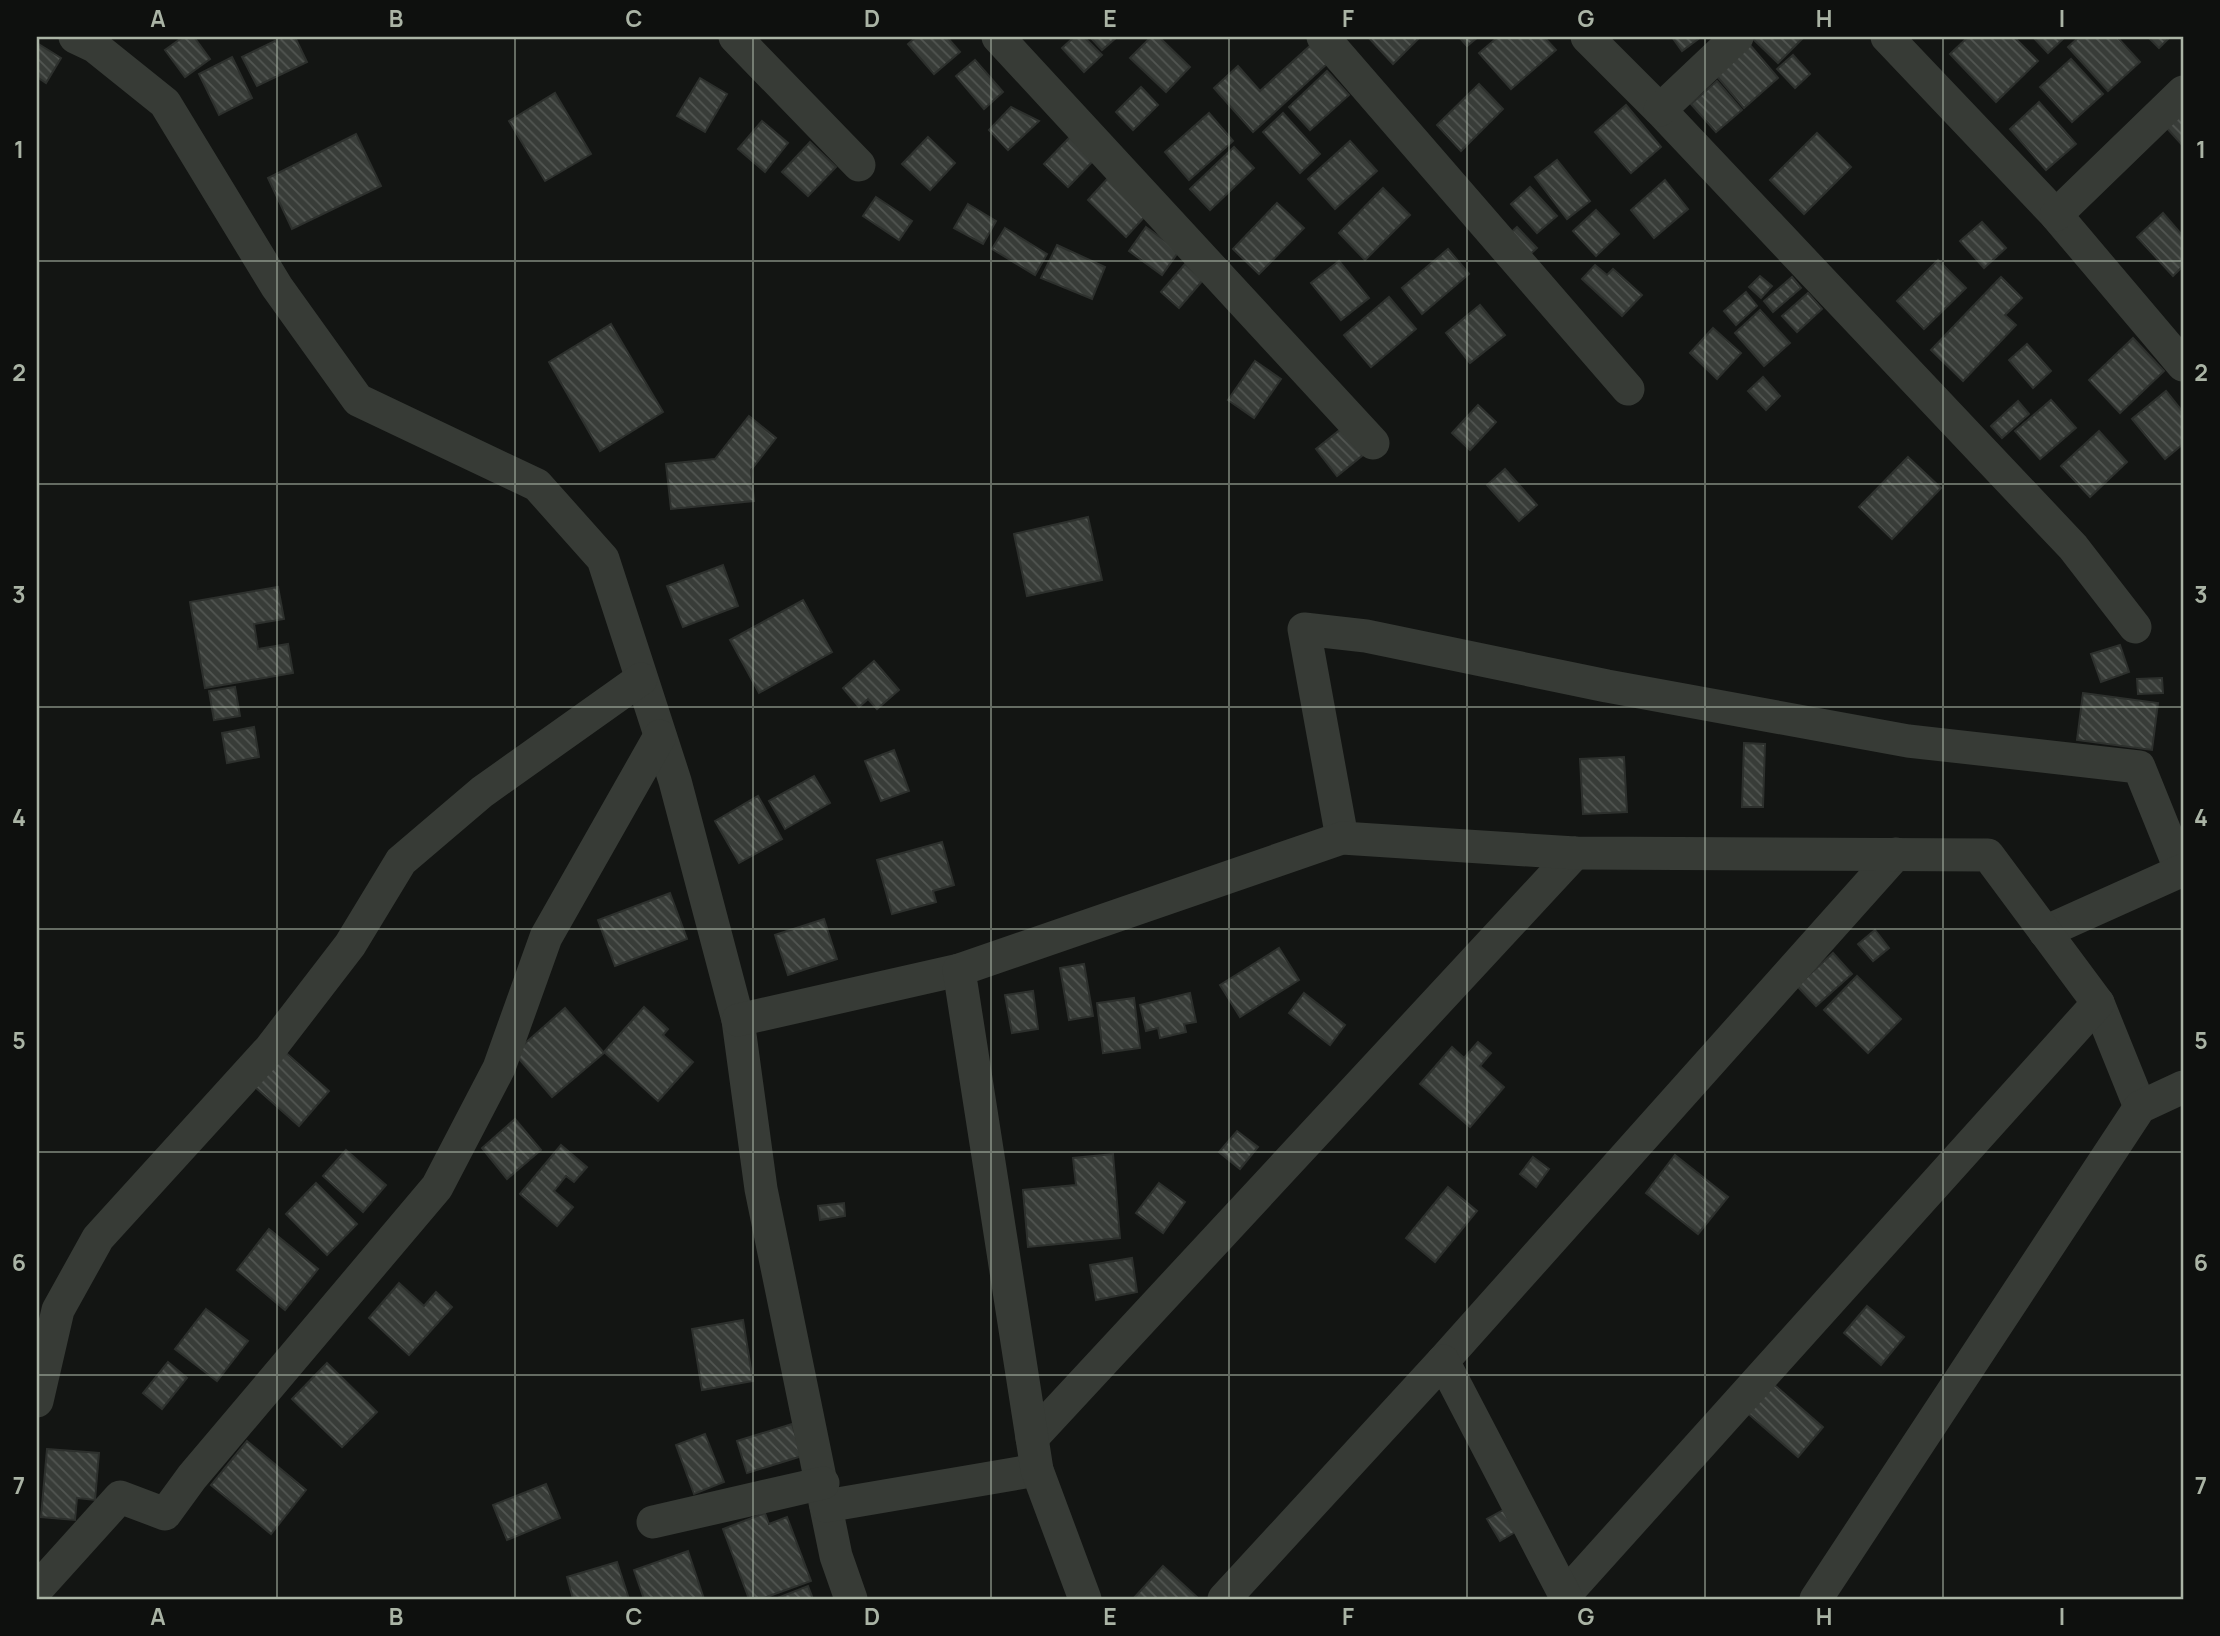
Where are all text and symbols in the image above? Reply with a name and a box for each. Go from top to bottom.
text: A [150,2,166,34]
text: B [389,2,403,34]
text: C [626,2,643,34]
text: D [864,2,880,34]
text: E [1103,2,1117,34]
text: F [1342,2,1354,34]
text: G [1578,2,1595,34]
text: H [1816,2,1832,34]
text: I [2059,2,2065,34]
text: 1 [14,133,24,165]
text: 1 [2196,133,2206,165]
text: 2 [12,356,26,388]
text: 2 [2194,356,2208,388]
text: 3 [12,578,26,610]
text: 3 [2194,578,2208,610]
text: 4 [12,801,26,833]
text: 4 [2194,801,2208,833]
text: 5 [12,1024,26,1056]
text: 5 [2194,1024,2208,1056]
text: 6 [12,1246,26,1278]
text: 6 [2194,1246,2208,1278]
text: 7 [13,1469,25,1501]
text: 7 [2195,1469,2207,1501]
text: A [150,1600,166,1632]
text: B [389,1600,403,1632]
text: C [626,1600,643,1632]
text: D [864,1600,880,1632]
text: E [1103,1600,1117,1632]
text: F [1342,1600,1354,1632]
text: G [1578,1600,1595,1632]
text: H [1816,1600,1832,1632]
text: I [2059,1600,2065,1632]

